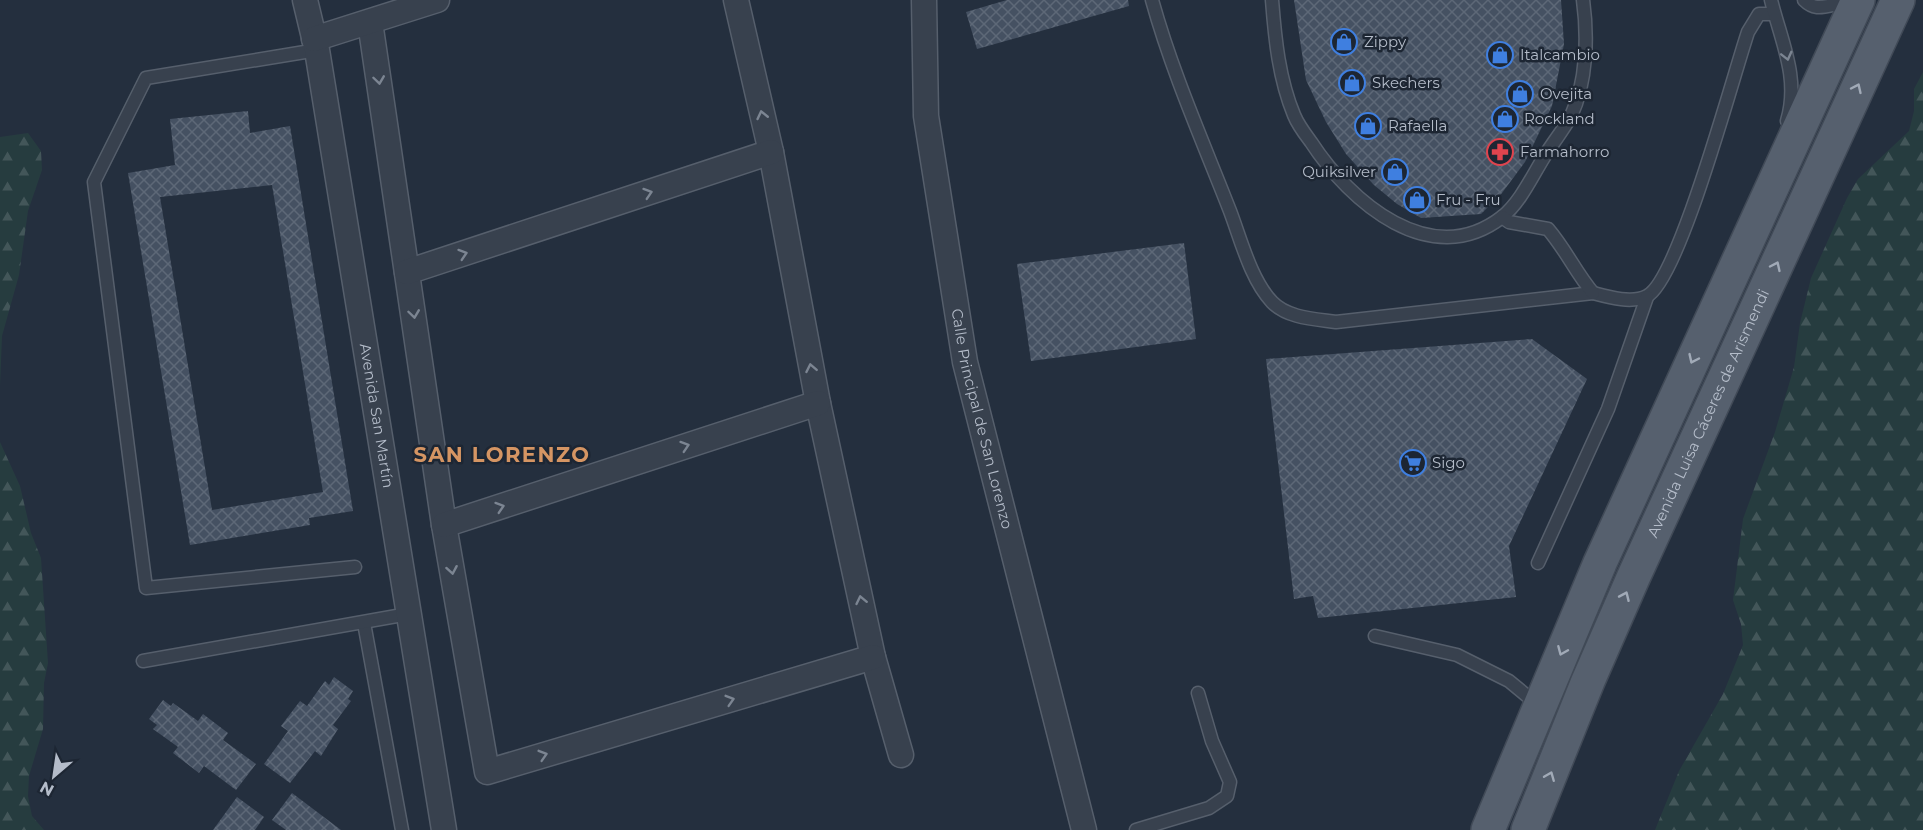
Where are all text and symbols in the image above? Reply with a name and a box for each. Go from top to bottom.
shop icon: Zippy [1329,27,1359,57]
place label: Zippy [1364,32,1407,51]
shop icon: Italcambio [1485,40,1515,70]
place label: Italcambio [1520,45,1600,64]
one-way arrow [1780,51,1793,61]
shop icon: Skechers [1337,68,1367,98]
place label: Skechers [1372,73,1440,92]
one-way arrow [372,75,384,85]
shop icon: Ovejita [1505,79,1535,109]
place label: Ovejita [1540,84,1592,103]
one-way arrow [1850,84,1862,95]
shop icon: Rockland [1490,104,1520,134]
place label: Rockland [1524,109,1595,128]
one-way arrow [757,110,770,120]
shop icon: Rafaella [1353,111,1383,141]
place label: Rafaella [1388,116,1447,135]
pharmacy icon: Farmahorro [1485,137,1515,167]
place label: Farmahorro [1520,142,1609,161]
shop icon: Quiksilver [1380,157,1410,187]
place label: Quiksilver [1302,162,1376,181]
shop icon: Fru - Fru [1402,185,1432,215]
one-way arrow [642,188,653,200]
place label: Fru - Fru [1436,190,1500,209]
one-way arrow [457,248,468,261]
one-way arrow [1769,261,1781,272]
street label: Avenida Luisa Cáceres de Arismendi [1643,286,1773,540]
street label: Calle Principal de San Lorenzo [948,307,1017,531]
one-way arrow [407,310,419,319]
street label: Avenida San Martín [356,342,398,489]
one-way arrow [1689,352,1701,363]
one-way arrow [805,364,818,374]
one-way arrow [679,441,690,453]
district label: SAN LORENZO [413,442,591,467]
supermarket icon: Sigo [1398,448,1428,478]
place label: Sigo [1432,453,1465,472]
one-way arrow [494,502,505,514]
one-way arrow [445,564,458,574]
one-way arrow [1618,591,1630,602]
one-way arrow [855,595,868,605]
one-way arrow [1557,645,1569,656]
one-way arrow [724,695,735,707]
north arrow [24,746,84,806]
one-way arrow [537,750,548,762]
one-way arrow [1543,771,1555,782]
text: N [37,777,57,800]

